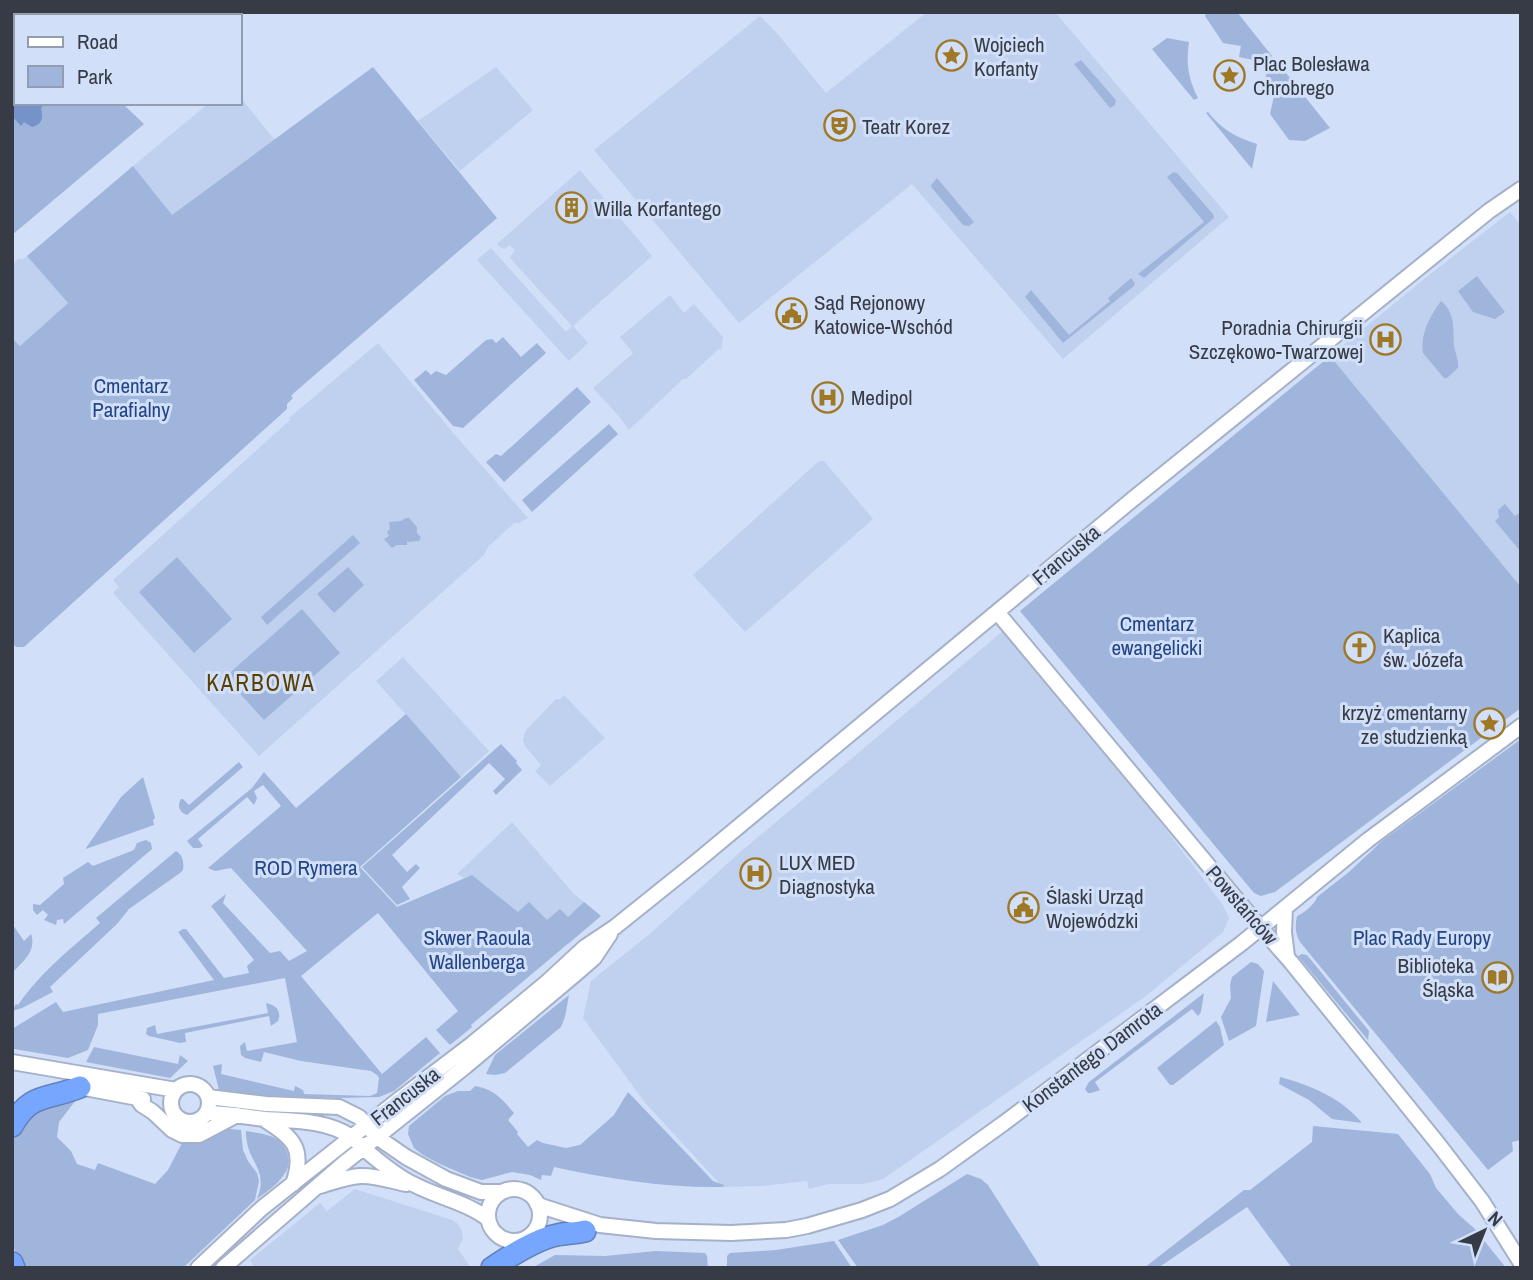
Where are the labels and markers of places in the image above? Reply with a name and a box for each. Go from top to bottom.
place label: Wojciech Korfanty [974,30,1045,83]
place icon: Wojciech Korfanty [934,39,968,73]
place label: Plac Bolesława Chrobrego [1253,49,1370,102]
place icon: Plac Bolesława Chrobrego [1213,58,1247,92]
theatre icon: Teatr Korez [822,109,856,143]
place label: Teatr Korez [862,112,950,141]
building icon: Willa Korfantego [554,191,588,225]
place label: Willa Korfantego [594,194,721,223]
place label: Sąd Rejonowy Katowice-Wschód [814,288,953,341]
public building icon: Sąd Rejonowy Katowice-Wschód [774,297,808,331]
place label: Poradnia Chirurgii Szczękowo-Twarzowej [1189,313,1363,366]
hospital icon: Poradnia Chirurgii Szczękowo-Twarzowej [1369,322,1403,356]
hospital icon: Medipol [811,380,845,414]
place label: Medipol [851,383,912,412]
place label: Kaplica św. Józefa [1383,621,1464,674]
church icon: Kaplica św. Józefa [1343,630,1377,664]
place label: krzyż cmentarny ze studzienką [1342,698,1468,751]
place icon: krzyż cmentarny ze studzienką [1473,707,1507,741]
place label: LUX MED Diagnostyka [779,848,875,901]
hospital icon: LUX MED Diagnostyka [739,857,773,891]
place label: Ślaski Urząd Wojewódzki [1046,882,1144,935]
public building icon: Ślaski Urząd Wojewódzki [1006,891,1040,925]
place label: Biblioteka Śląska [1397,951,1474,1004]
library icon: Biblioteka Śląska [1480,960,1514,994]

